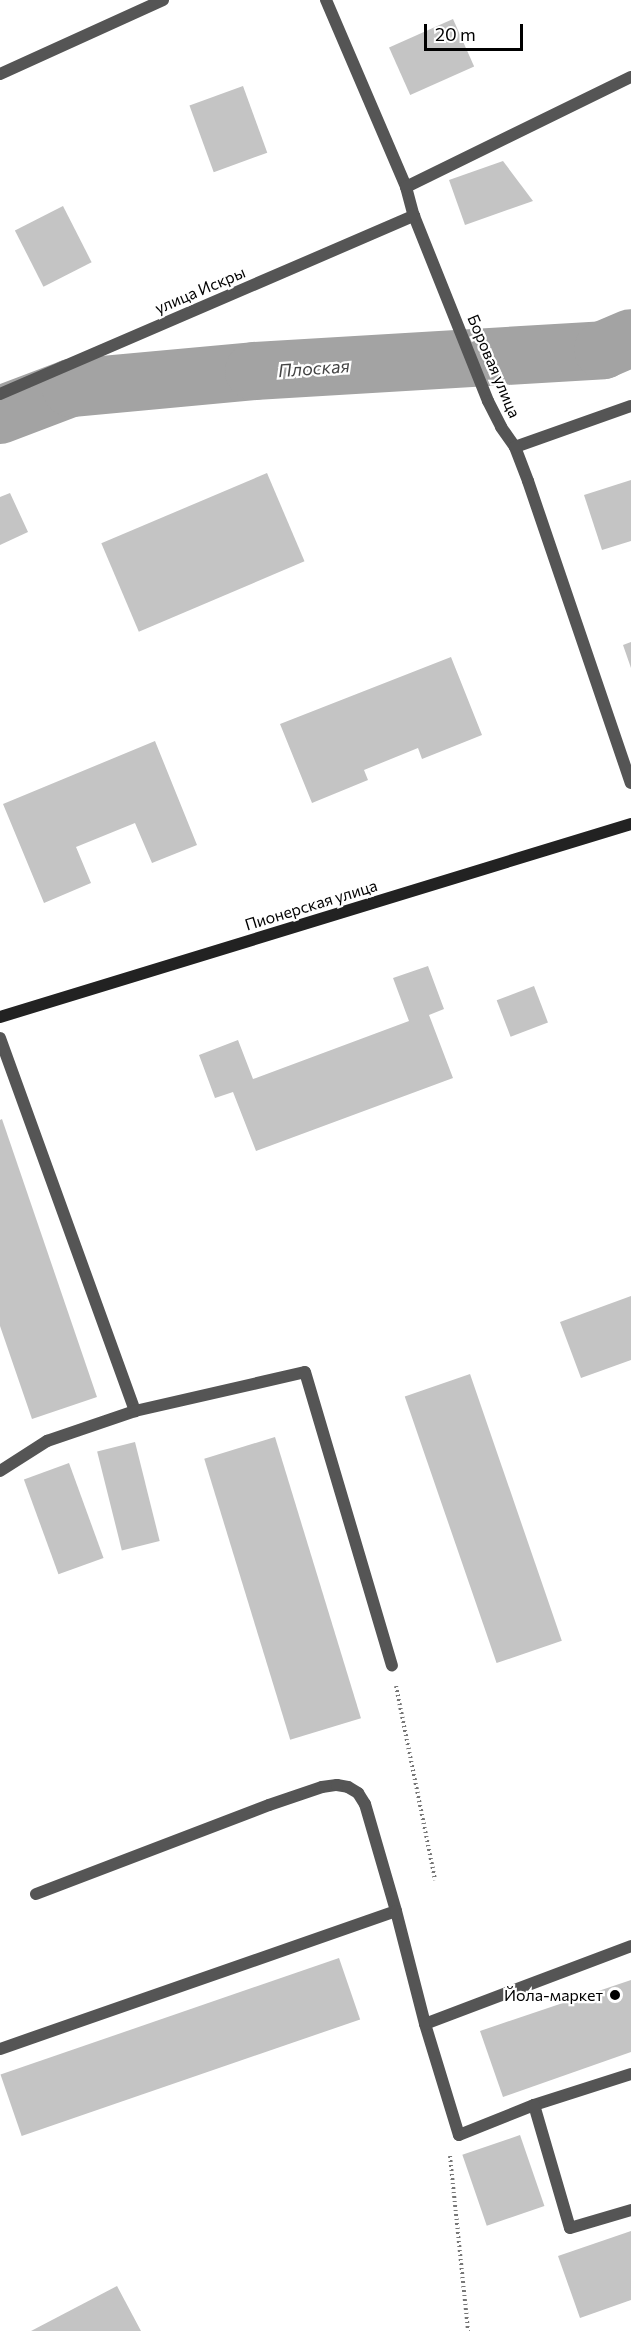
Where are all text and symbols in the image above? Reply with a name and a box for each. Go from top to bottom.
scale bar [427,12,526,50]
text: 20 m [435,23,476,45]
street label: улица Искры [152,262,248,318]
street label: Боровая улица [464,311,524,421]
water label: Плоская [277,355,351,381]
street label: Пионерская улица [242,876,380,934]
place label: Йола-маркет [504,1985,603,2005]
marker: Йола-маркет [608,1988,622,2002]

